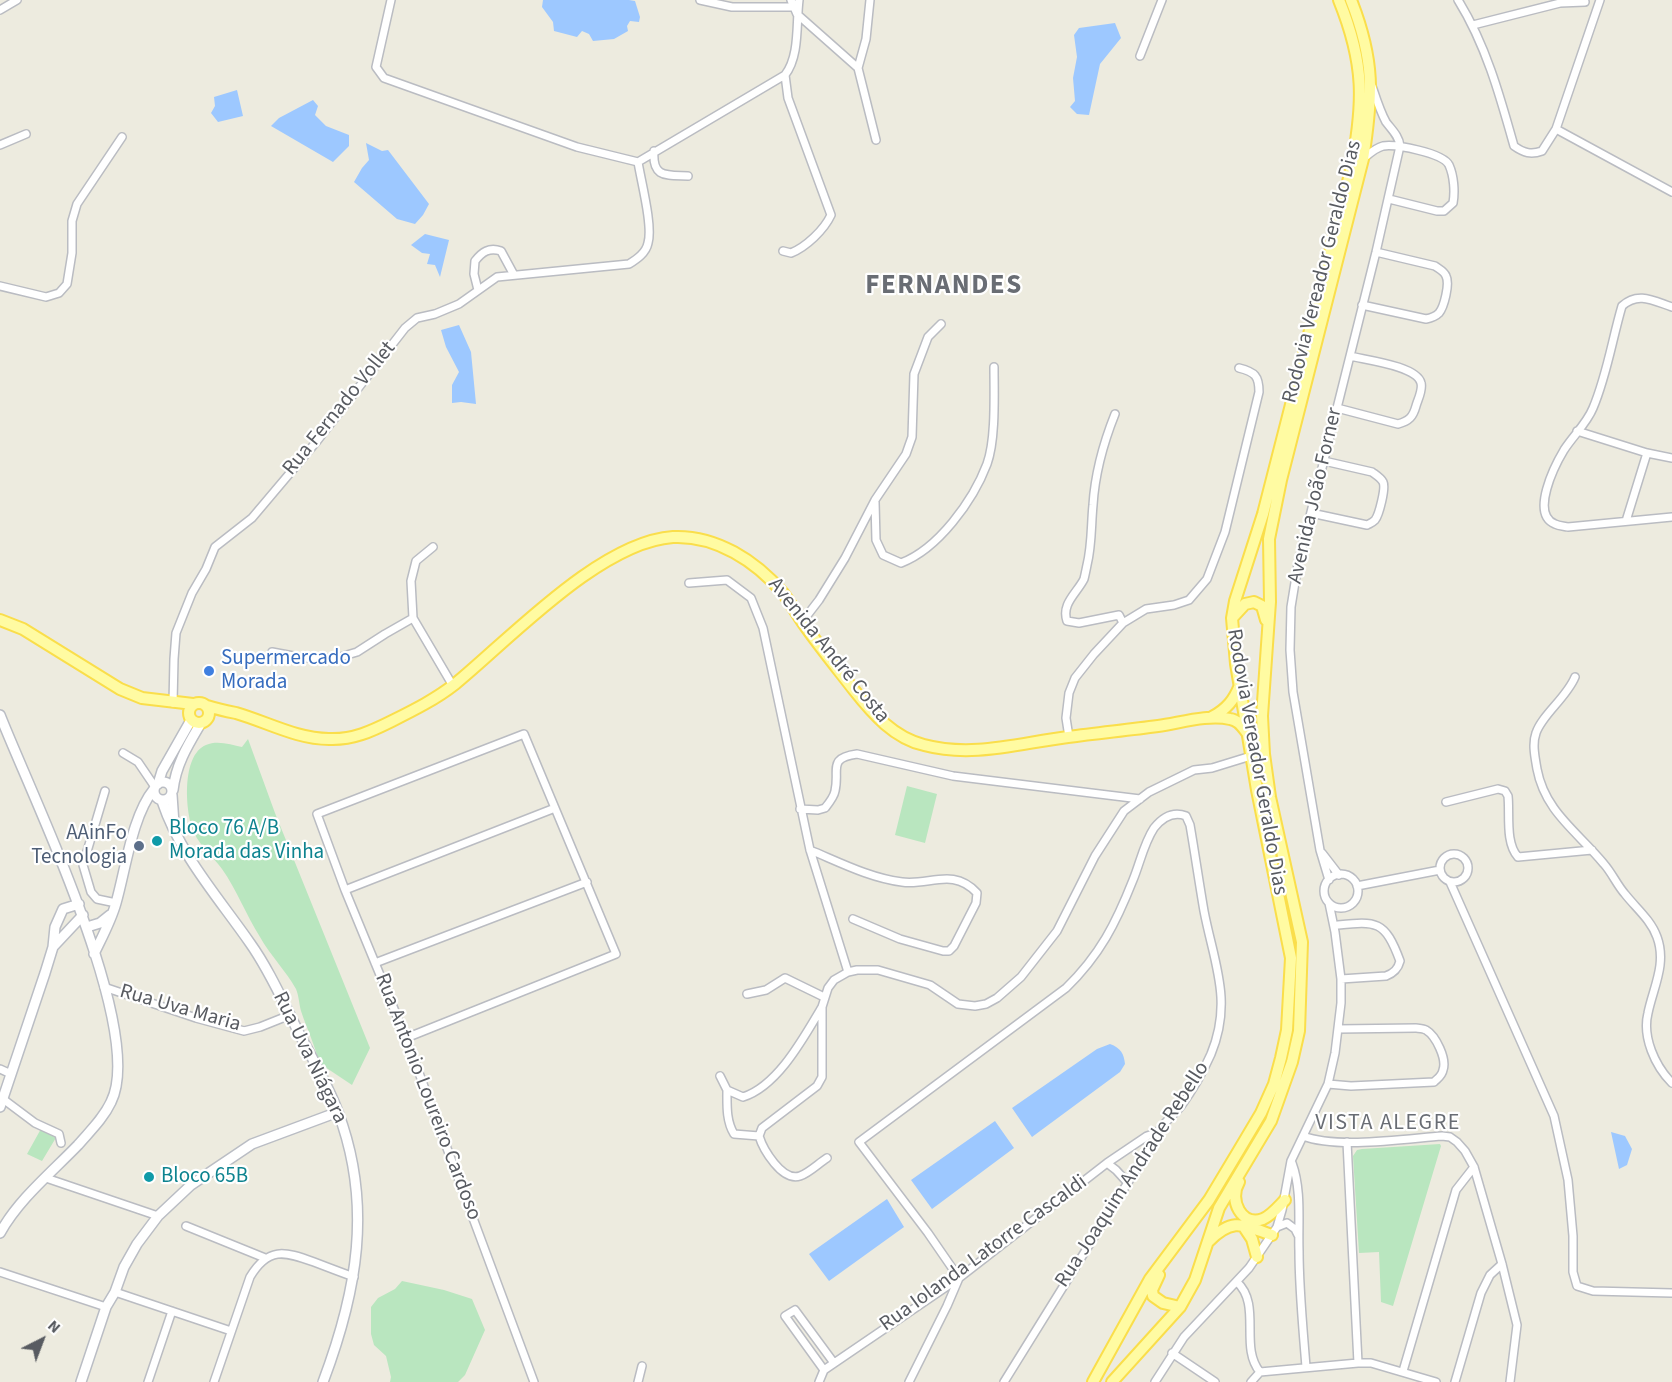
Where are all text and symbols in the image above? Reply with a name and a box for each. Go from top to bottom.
street label: Rodovia Vereador Geraldo Dias [1278,138,1368,406]
district label: FERNANDES [865,271,1023,303]
street label: Rua Fernado Vollet [278,337,402,481]
street label: Avenida João Forner [1284,406,1348,586]
street label: Avenida André Costa [762,573,894,729]
street label: Rodovia Vereador Geraldo Dias [1220,627,1292,897]
place label: Supermercado Morada [221,646,351,696]
marker: Supermercado Morada [202,664,216,678]
place label: Bloco 76 A/B Morada das Vinha [169,816,324,866]
place label: AAinFo Tecnologia [31,821,127,871]
marker: Bloco 76 A/B Morada das Vinha [150,834,164,848]
marker: AAinFo Tecnologia [132,839,146,853]
street label: Rua Antonio Loureiro Cardoso [368,970,486,1224]
street label: Rua Uva Maria [117,980,243,1038]
street label: Rua Uva Niágara [266,988,352,1128]
street label: Rua Joaquim Andrade Rebello [1050,1057,1216,1293]
district label: VISTA ALEGRE [1315,1111,1461,1137]
place label: Bloco 65B [161,1164,248,1190]
marker: Bloco 65B [142,1170,156,1184]
street label: Rua Iolanda Latorre Cascaldi [875,1170,1093,1338]
north arrow [12,1310,72,1370]
text: N [43,1315,65,1338]

